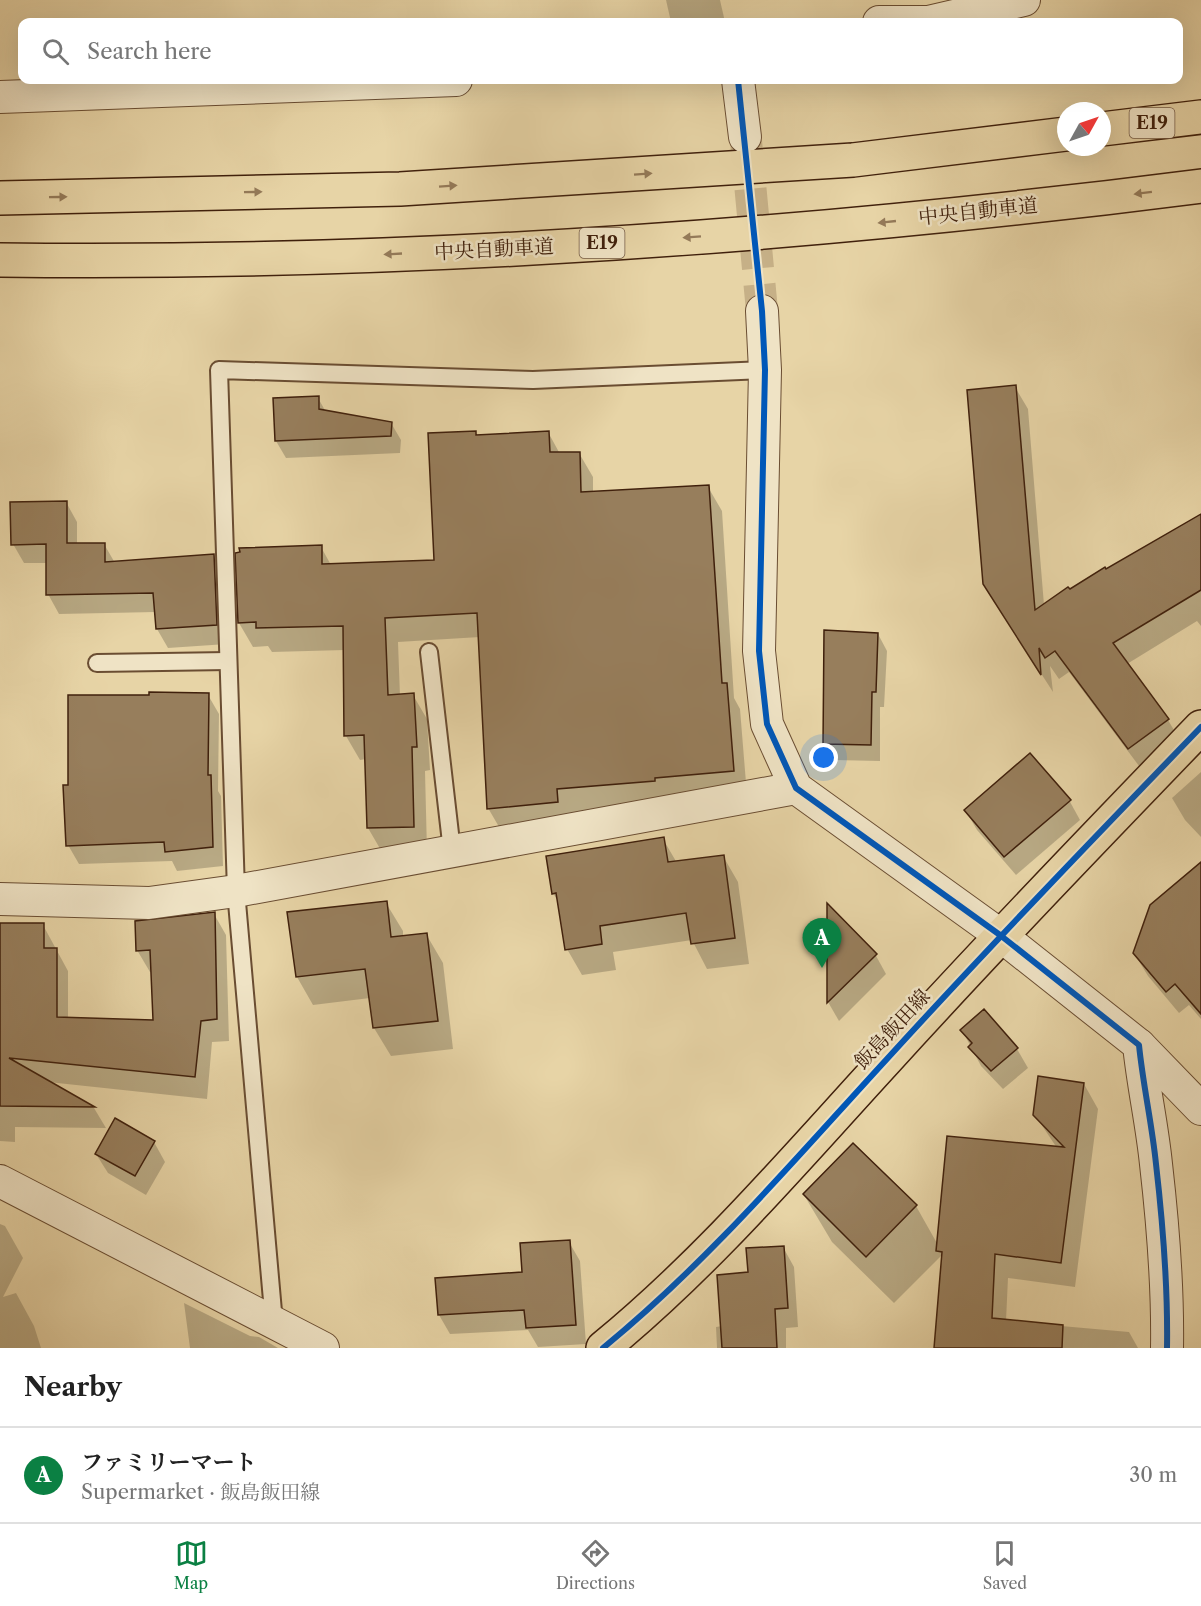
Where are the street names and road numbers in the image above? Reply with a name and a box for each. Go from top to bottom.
road number: E19 [1130,108,1174,138]
street label: 中央自動車道 [917,193,1039,229]
road number: E19 [580,228,624,258]
street label: 中央自動車道 [433,234,555,264]
street label: 飯島飯田線 [849,984,935,1074]

